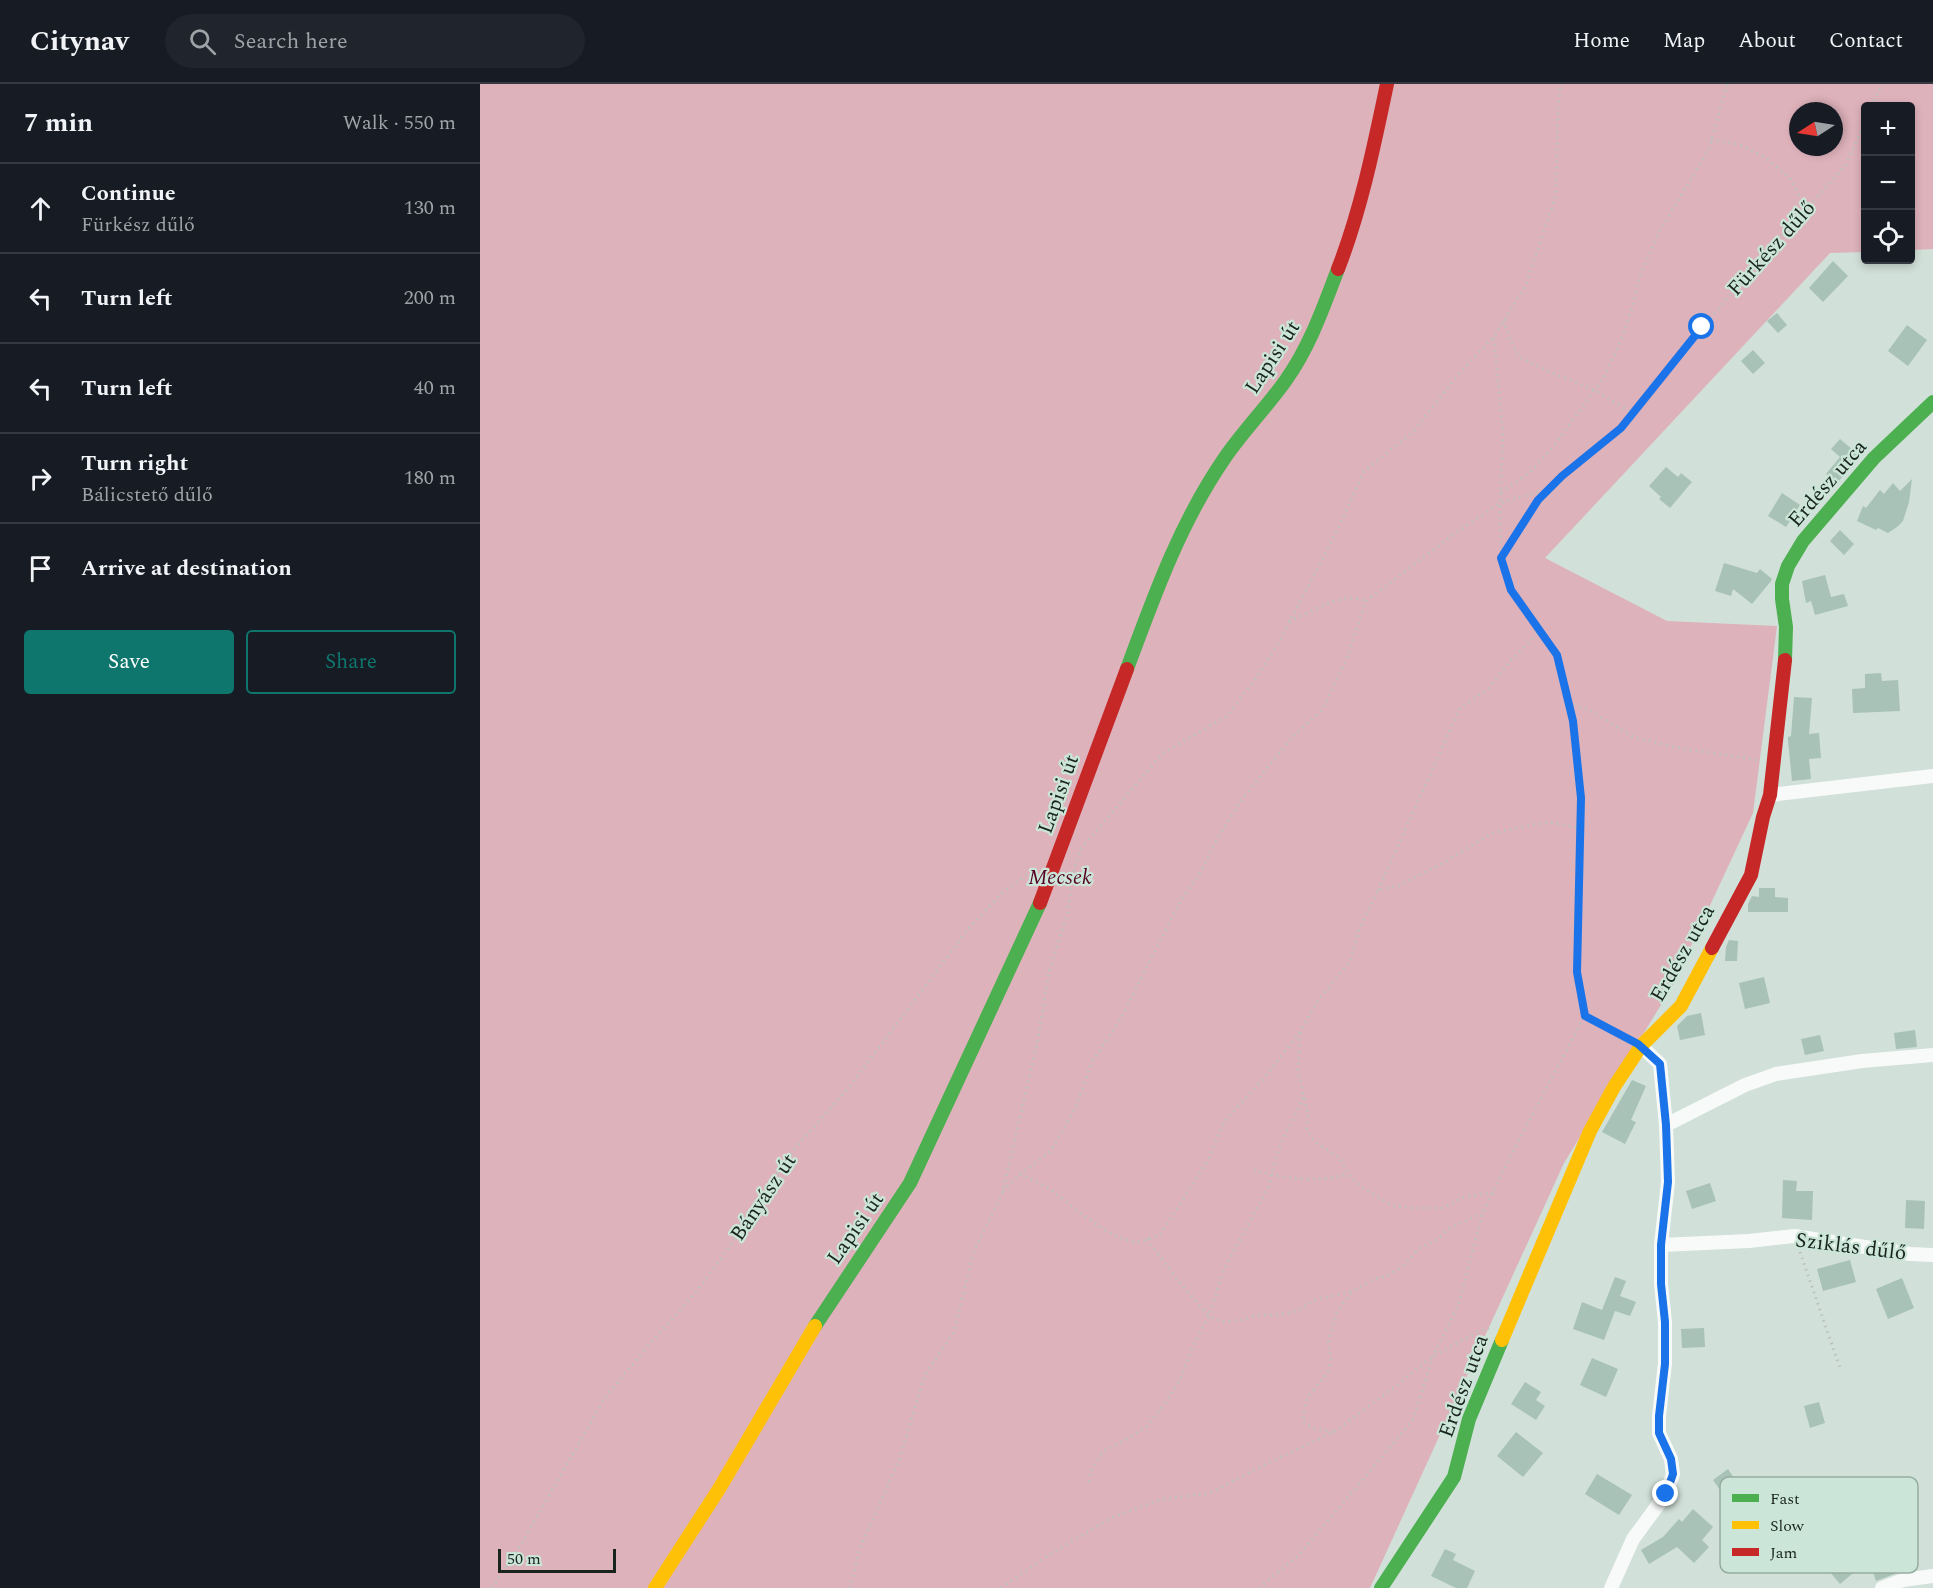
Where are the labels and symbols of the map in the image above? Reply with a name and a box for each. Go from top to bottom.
north arrow [1789,102,1843,156]
street label: Fürkész dűlő [1720,194,1824,304]
route start [1688,313,1714,339]
street label: Lapisi út [1237,314,1309,401]
street label: Erdész utca [1780,432,1876,535]
street label: Lapisi út [1030,750,1088,838]
park label: Mecsek [1028,862,1092,894]
street label: Erdész utca [1642,898,1724,1008]
street label: Bányász út [723,1147,805,1248]
street label: Lapisi út [819,1186,892,1271]
street label: Sziklás dűlő [1794,1224,1908,1270]
street label: Erdész utca [1430,1330,1498,1442]
legend [1720,1477,1918,1573]
route end [1652,1480,1678,1506]
text: Fast [1770,1487,1800,1511]
text: Slow [1770,1514,1805,1538]
text: Jam [1770,1541,1798,1565]
scale bar [498,1546,616,1574]

